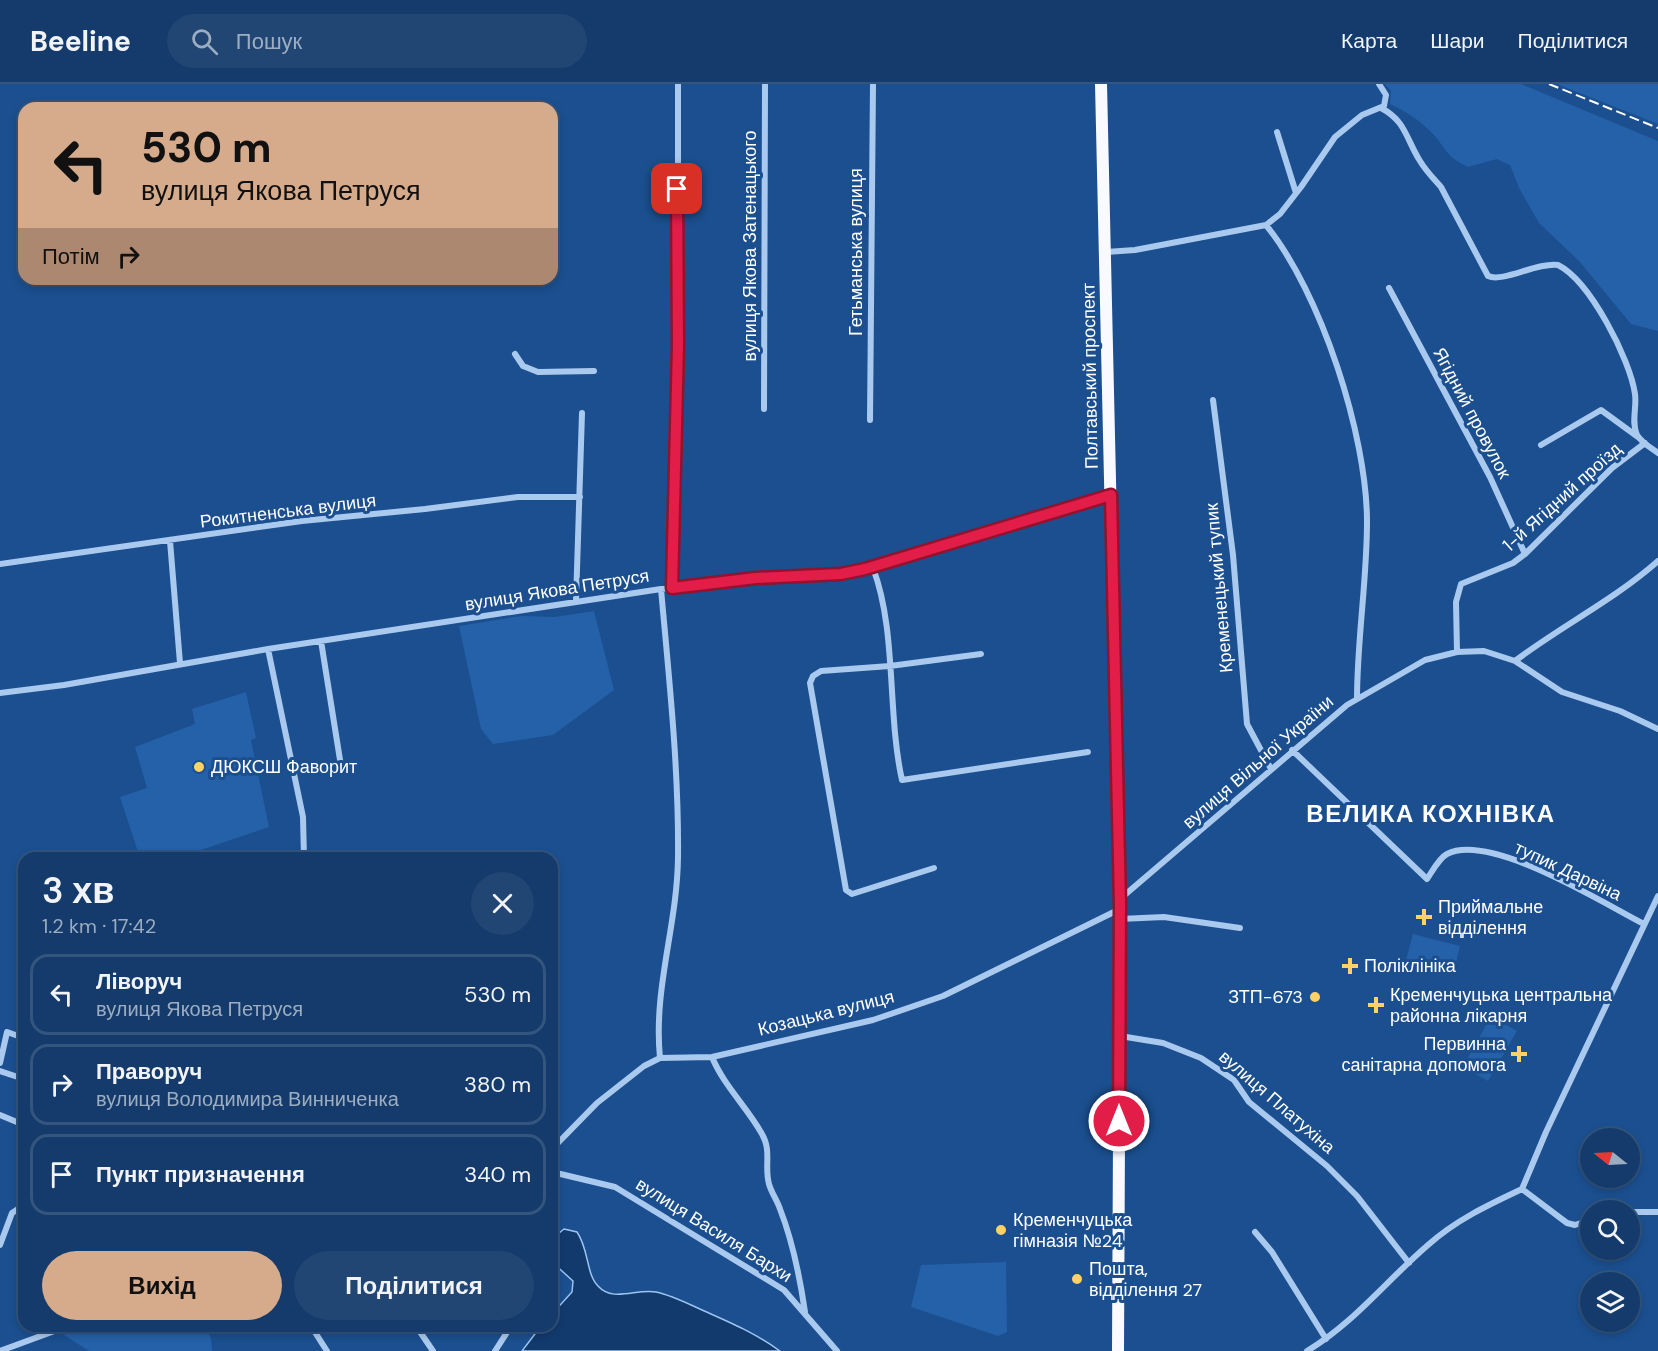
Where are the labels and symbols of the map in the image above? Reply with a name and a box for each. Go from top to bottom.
street label: вулиця Якова Затенацького [738,131,762,361]
pin [651,163,702,214]
street label: Гетьманська вулиця [844,168,868,336]
street label: Полтавський проспект [1076,283,1104,469]
street label: Ягідний провулок [1427,343,1517,483]
street label: 1-й Ягідний проїзд [1497,437,1627,557]
street label: Рокитненська вулиця [199,488,377,534]
street label: Кременецький тупик [1200,502,1238,674]
street label: вулиця Якова Петруся [463,564,651,616]
street label: вулиця Вільної України [1178,690,1338,834]
place label: ДЮКСШ Фаворит [211,755,357,779]
marker: ДЮКСШ Фаворит [192,760,206,774]
district label: ВЕЛИКА КОХНІВКА [1306,798,1556,829]
street label: тупик Дарвіна [1511,836,1626,907]
place label: Приймальне відділення [1438,895,1543,940]
marker: Приймальне відділення [1415,908,1433,926]
place label: Поліклініка [1364,954,1457,978]
marker: Поліклініка [1341,957,1359,975]
place label: Кременчуцька центральна районна лікарня [1390,983,1613,1028]
street label: Козацька вулиця [755,984,897,1042]
place label: ЗТП-673 [1228,985,1303,1009]
marker: ЗТП-673 [1308,990,1322,1004]
marker: Кременчуцька центральна районна лікарня [1367,996,1385,1014]
place label: Первинна санітарна допомога [1341,1032,1507,1077]
street label: вулиця Платухіна [1214,1045,1341,1160]
marker: Первинна санітарна допомога [1510,1045,1528,1063]
position arrow [1087,1089,1151,1153]
north arrow [1580,1128,1640,1188]
street label: вулиця Василя Бархи [631,1172,797,1288]
place label: Кременчуцька гімназія №24 [1013,1208,1133,1253]
marker: Кременчуцька гімназія №24 [994,1223,1008,1237]
place label: Пошта, відділення 27 [1089,1257,1202,1302]
marker: Пошта, відділення 27 [1070,1272,1084,1286]

